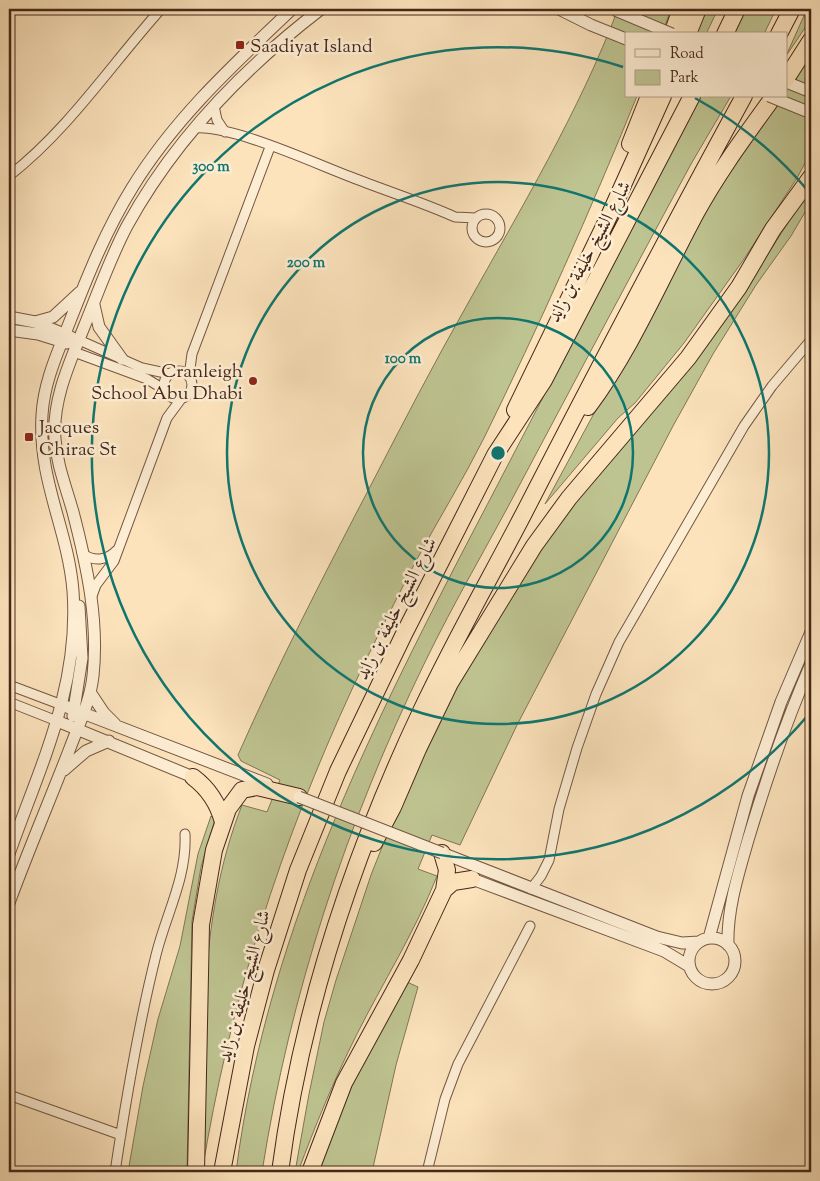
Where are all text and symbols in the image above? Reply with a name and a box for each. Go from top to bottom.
legend [625,32,788,98]
place label: Saadiyat Island [250,34,373,61]
marker: Saadiyat Island [234,39,246,51]
text: Road [670,44,704,65]
text: Park [670,68,699,89]
text: 300 m [192,157,230,178]
street label: شارع الشيخ خليفة بن زايد [541,177,641,329]
text: 200 m [287,253,326,274]
text: 100 m [385,349,422,370]
place label: Cranleigh School Abu Dhabi [91,359,243,408]
marker: Cranleigh School Abu Dhabi [247,375,259,387]
place label: Jacques Chirac St [38,415,117,464]
marker: Jacques Chirac St [23,431,35,443]
centre of rings [489,444,507,462]
street label: شارع الشيخ خليفة بن زايد [350,533,447,686]
street label: شارع الشيخ خليفة بن زايد [212,907,281,1066]

